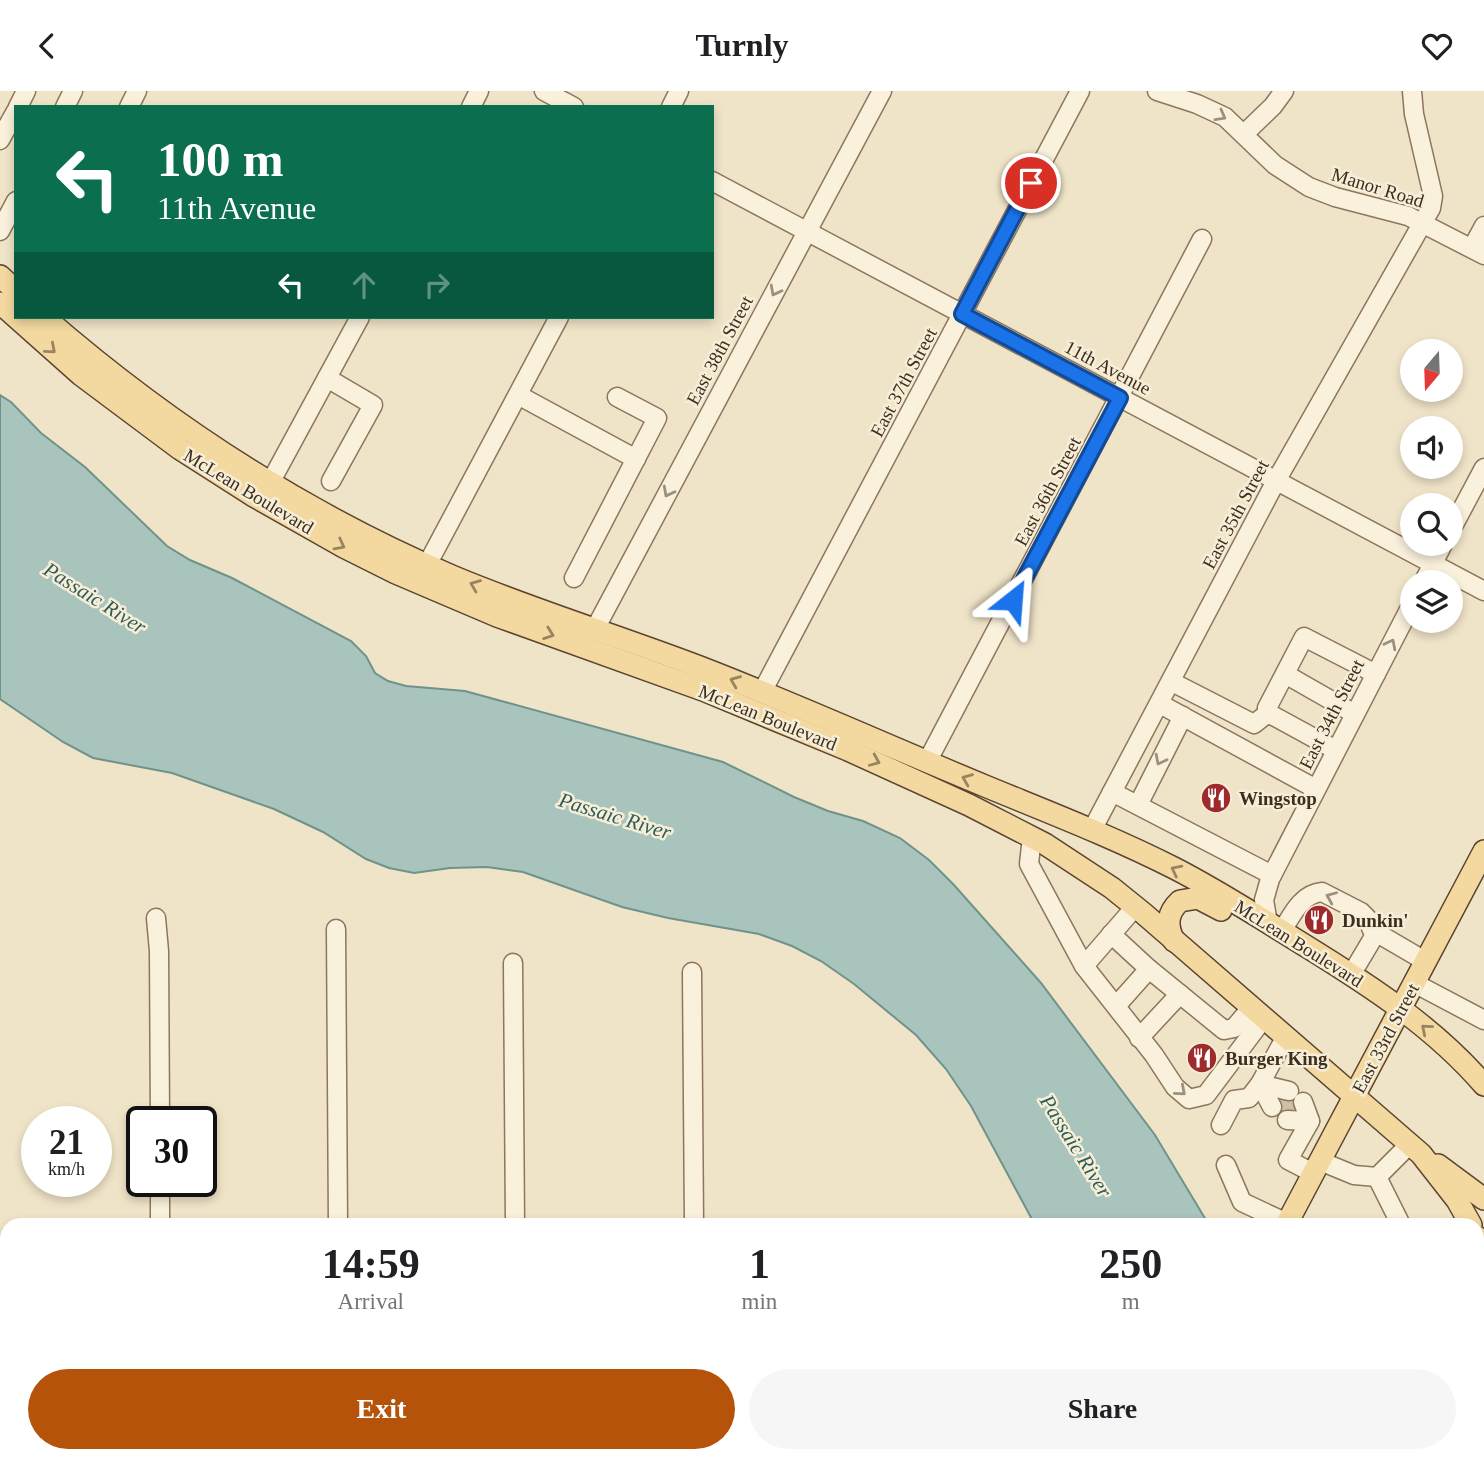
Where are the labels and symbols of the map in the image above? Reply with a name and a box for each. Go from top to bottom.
one-way arrow [1213,108,1226,121]
pin [1001,153,1061,213]
street label: Manor Road [1329,163,1427,212]
one-way arrow [770,284,783,296]
street label: East 38th Street [682,292,757,408]
street label: East 37th Street [866,324,941,440]
street label: 11th Avenue [1061,336,1154,399]
north arrow [1400,339,1463,403]
one-way arrow [43,341,56,353]
street label: East 36th Street [1010,433,1085,549]
street label: McLean Boulevard [180,445,318,539]
street label: East 35th Street [1198,456,1273,572]
one-way arrow [663,484,676,497]
one-way arrow [333,536,345,550]
water label: Passaic River [39,557,151,639]
position arrow [976,563,1050,637]
one-way arrow [470,580,482,594]
one-way arrow [542,626,554,640]
one-way arrow [1383,639,1397,651]
street label: East 34th Street [1295,655,1368,773]
one-way arrow [729,676,741,690]
street label: McLean Boulevard [696,680,840,755]
one-way arrow [868,753,880,767]
one-way arrow [1155,753,1169,765]
one-way arrow [962,773,974,787]
restaurant icon: Wingstop [1199,781,1233,815]
water label: Passaic River [555,787,675,845]
place label: Wingstop [1239,788,1317,809]
one-way arrow [1171,864,1183,878]
one-way arrow [1326,891,1338,905]
street label: McLean Boulevard [1231,896,1367,992]
restaurant icon: Dunkin' [1302,903,1336,937]
place label: Dunkin' [1342,910,1409,931]
street label: East 33rd Street [1348,979,1424,1097]
one-way arrow [1421,1025,1434,1037]
restaurant icon: Burger King [1185,1041,1219,1075]
place label: Burger King [1225,1048,1328,1069]
one-way arrow [1173,1083,1186,1095]
water label: Passaic River [1035,1090,1117,1202]
speed limit sign: 30 [126,1106,217,1197]

